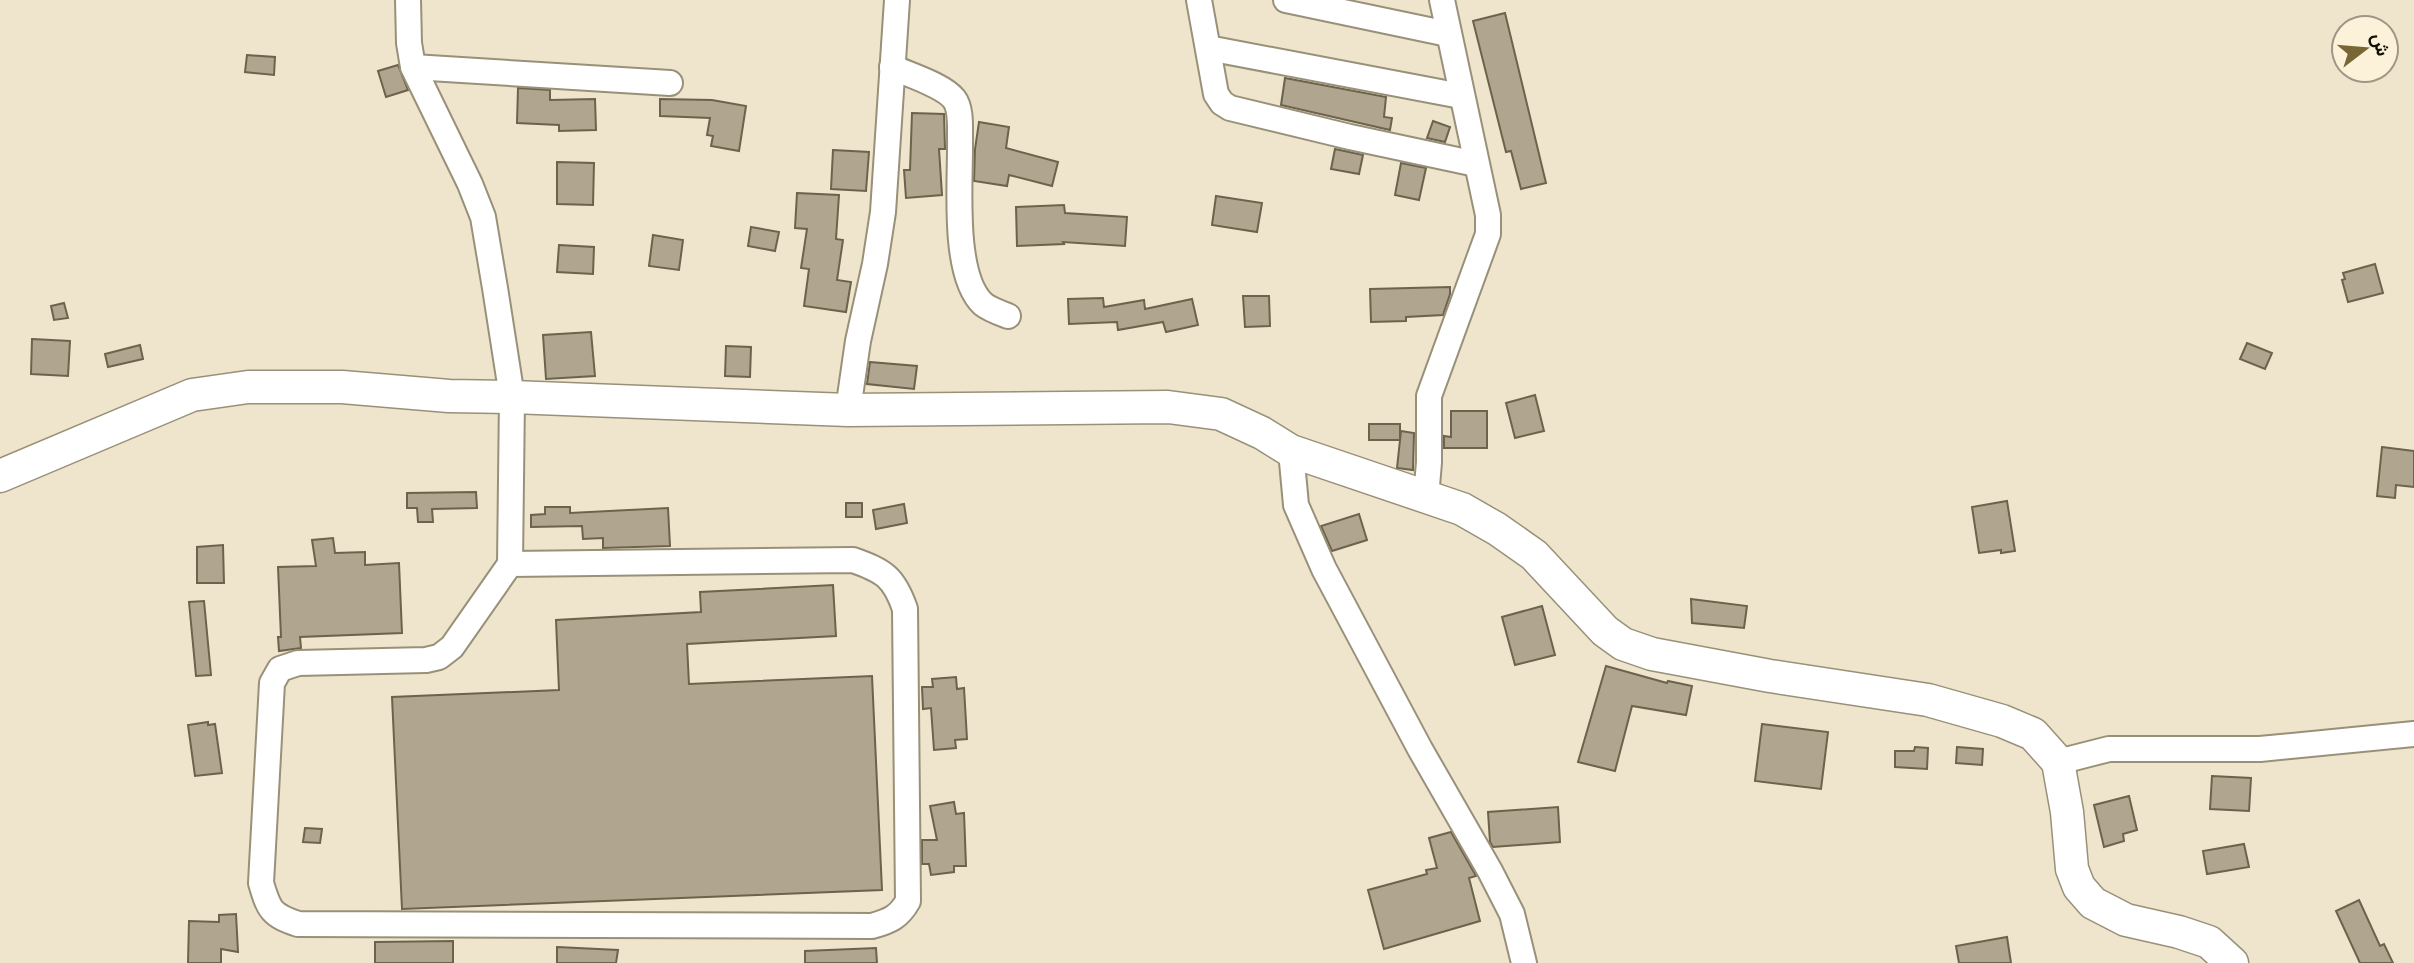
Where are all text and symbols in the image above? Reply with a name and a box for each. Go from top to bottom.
north arrow [2330,14,2400,84]
text: ش [2365,31,2394,59]

